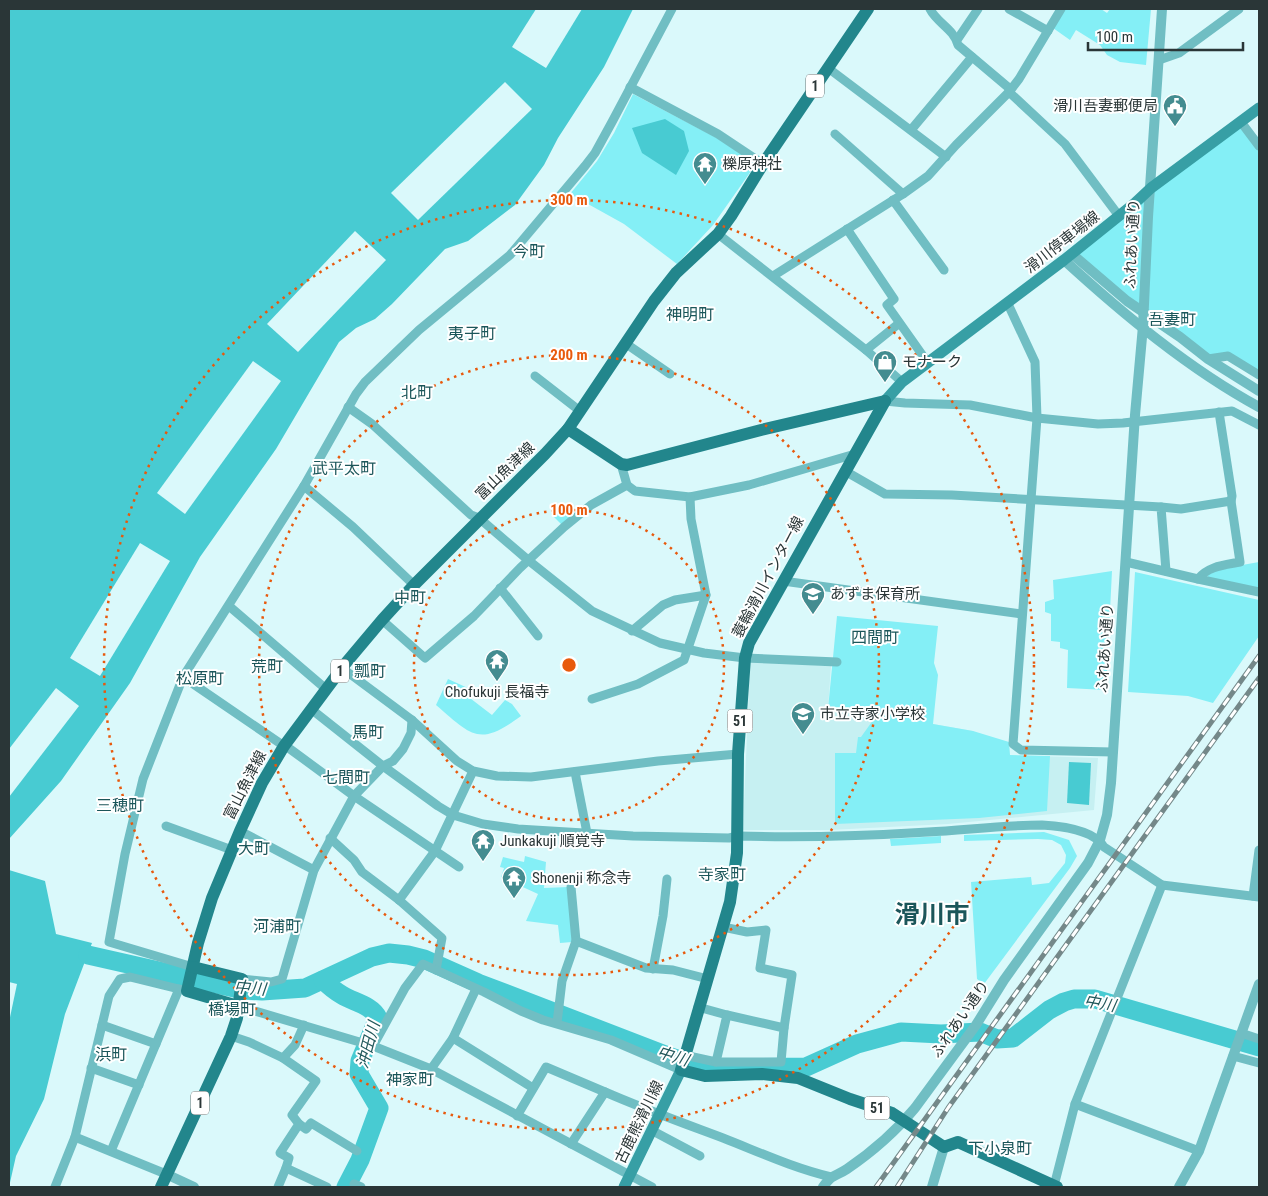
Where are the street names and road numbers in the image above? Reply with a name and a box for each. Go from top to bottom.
road number: 1 [806,74,824,98]
street label: ふれあい通り [1121,199,1143,289]
street label: 滑川停車場線 [1021,207,1103,277]
street label: 富山魚津線 [472,438,538,504]
street label: 蓑輪滑川インター線 [728,513,808,641]
street label: ふれあい通り [1093,602,1117,694]
road number: 1 [331,659,349,682]
road number: 51 [728,709,752,732]
street label: 富山魚津線 [220,747,270,823]
street label: ふれあい通り [927,977,993,1061]
street label: 古鹿熊滑川線 [611,1078,667,1166]
road number: 1 [191,1092,209,1114]
road number: 51 [864,1096,890,1120]

